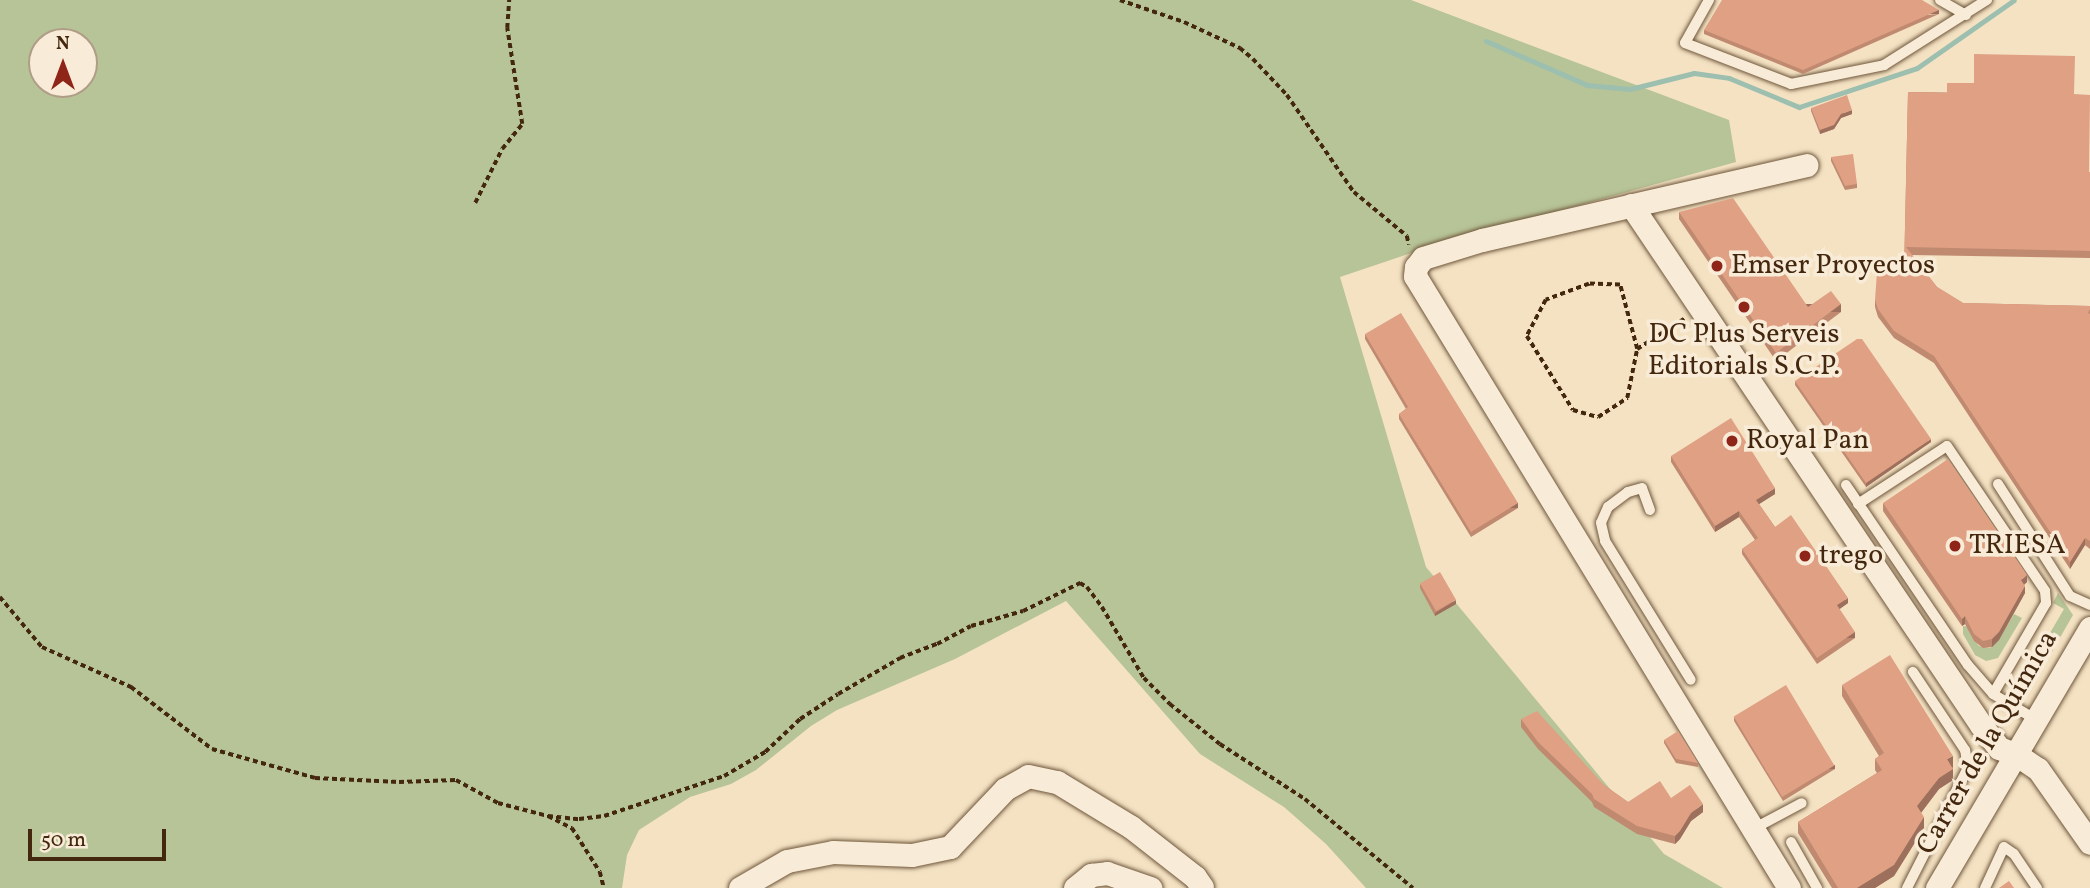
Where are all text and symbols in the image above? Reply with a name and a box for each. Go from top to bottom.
north arrow [28,28,98,98]
text: N [56,31,70,57]
place label: Emser Proyectos [1731,249,1935,283]
marker: Emser Proyectos [1709,258,1725,274]
marker: DC Plus Serveis Editorials S.C.P. [1736,299,1752,315]
place label: DC Plus Serveis Editorials S.C.P. [1648,318,1840,384]
place label: Royal Pan [1746,424,1869,458]
marker: Royal Pan [1724,433,1740,449]
place label: TRIESA [1969,529,2066,563]
marker: TRIESA [1947,538,1963,554]
place label: trego [1819,539,1883,573]
marker: trego [1797,548,1813,564]
street label: Carrer de la Química [1910,625,2066,861]
scale bar [32,814,170,858]
text: 50 m [41,826,86,855]

